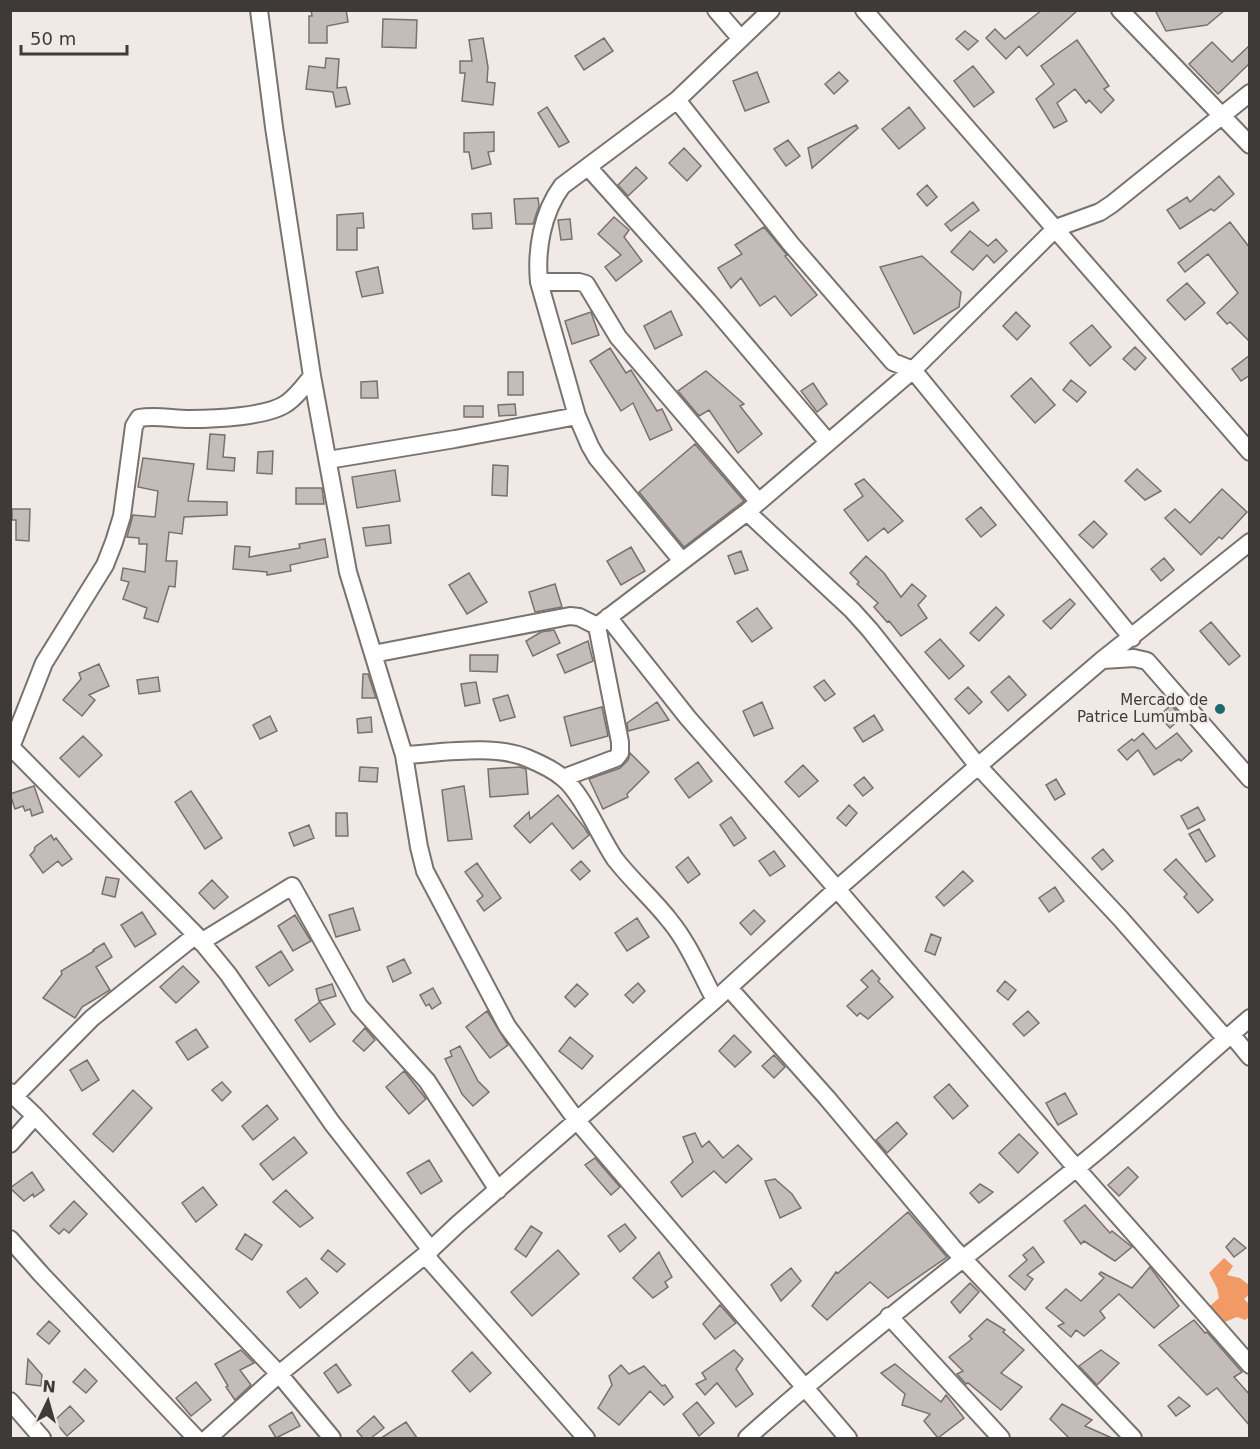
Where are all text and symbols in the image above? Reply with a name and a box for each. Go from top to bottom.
scale bar [21,18,128,56]
text: 50 m [30,28,76,49]
place label: Mercado de Patrice Lumumba [1077,691,1208,726]
marker: Mercado de Patrice Lumumba [1213,702,1227,716]
north arrow [18,1371,78,1431]
text: N [42,1377,57,1397]

